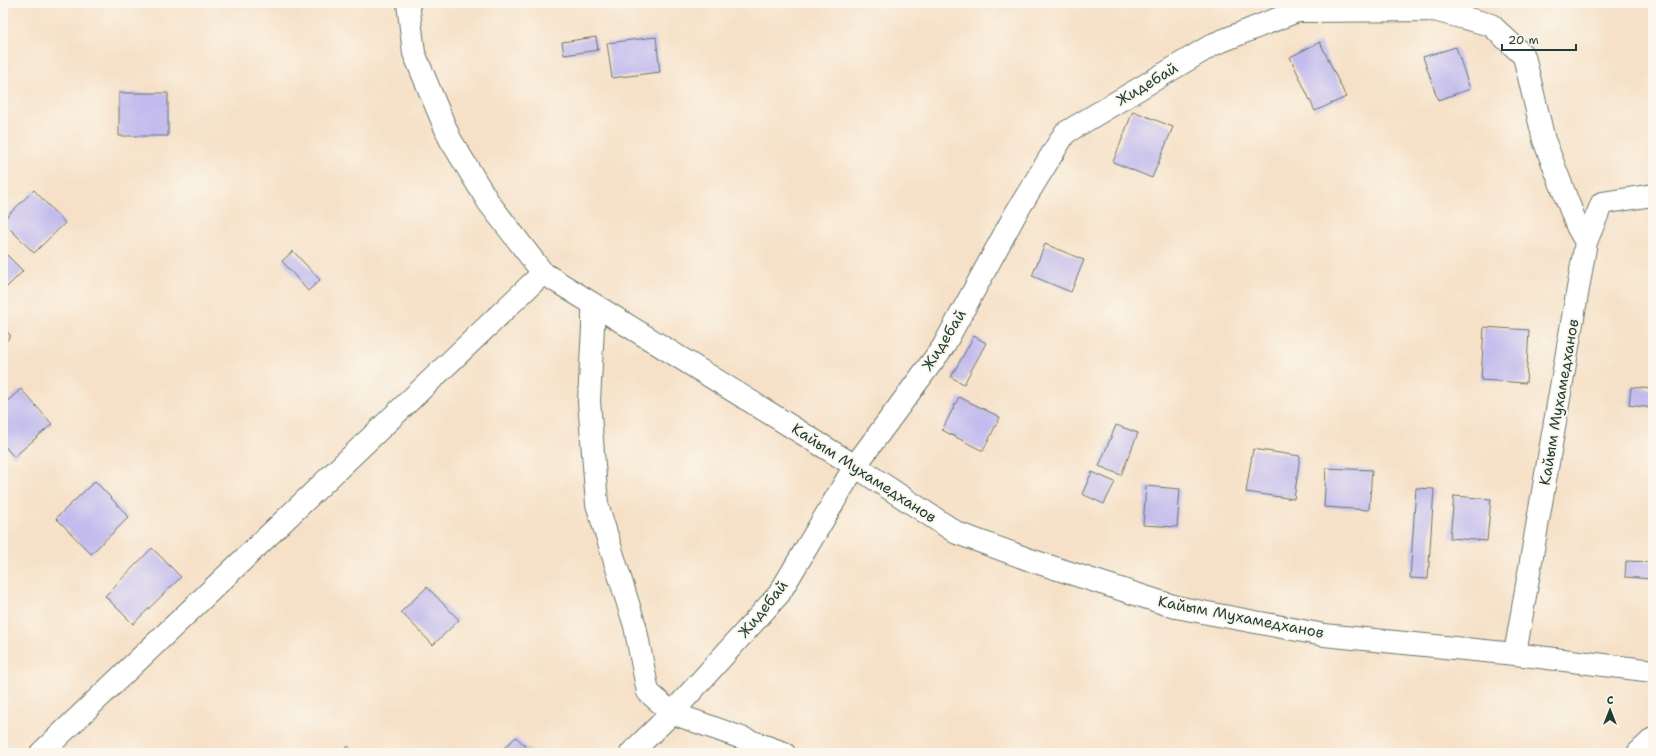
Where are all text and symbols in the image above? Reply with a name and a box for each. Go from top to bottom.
scale bar [1502,26,1576,52]
text: 20 m [1508,32,1539,48]
street label: Жидебай [1112,58,1182,110]
street label: Жидебай [917,305,971,374]
street label: Кайым Мухамедханов [1535,317,1583,487]
street label: Кайым Мухамедханов [788,419,940,527]
street label: Жидебай [734,576,793,642]
street label: Кайым Мухамедханов [1156,591,1326,643]
north arrow [1590,690,1630,730]
text: С [1607,693,1614,708]

